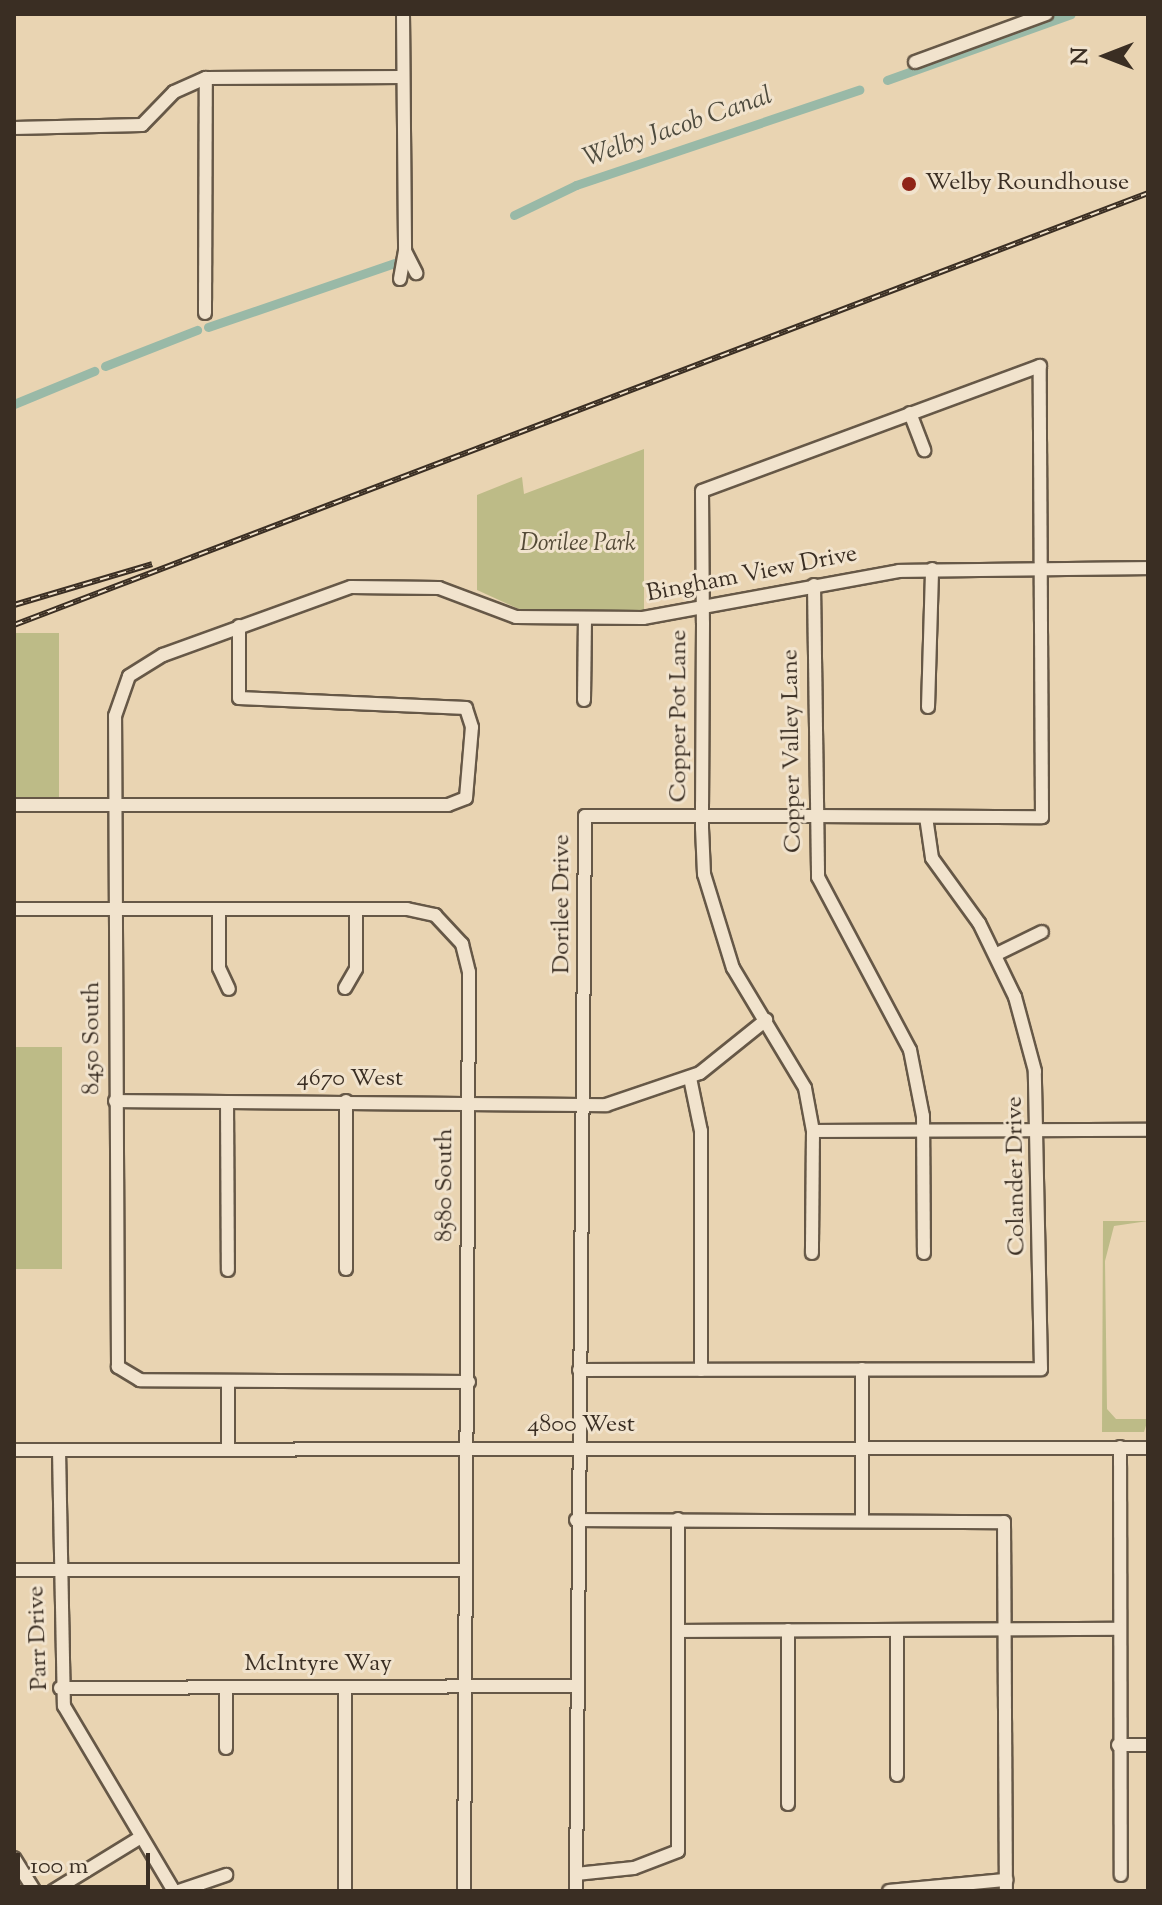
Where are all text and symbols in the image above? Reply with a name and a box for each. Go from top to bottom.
north arrow [1066,16,1146,96]
text: N [1066,47,1098,65]
water label: Welby Jacob Canal [579,81,777,175]
place label: Welby Roundhouse [925,170,1129,198]
marker: Welby Roundhouse [900,175,918,193]
park label: Dorilee Park [520,531,636,559]
street label: Bingham View Drive [644,540,860,610]
street label: Copper Pot Lane [666,630,694,802]
street label: Copper Valley Lane [777,649,809,853]
street label: Dorilee Drive [549,834,577,974]
street label: 8450 South [79,981,107,1095]
street label: 4670 West [297,1066,403,1094]
street label: Colander Drive [1001,1096,1033,1256]
street label: 8580 South [432,1128,460,1242]
street label: 4800 West [527,1412,635,1440]
street label: Parr Drive [23,1585,55,1691]
street label: McIntyre Way [244,1651,392,1679]
scale bar [20,1837,154,1887]
text: 100 m [30,1850,88,1884]

